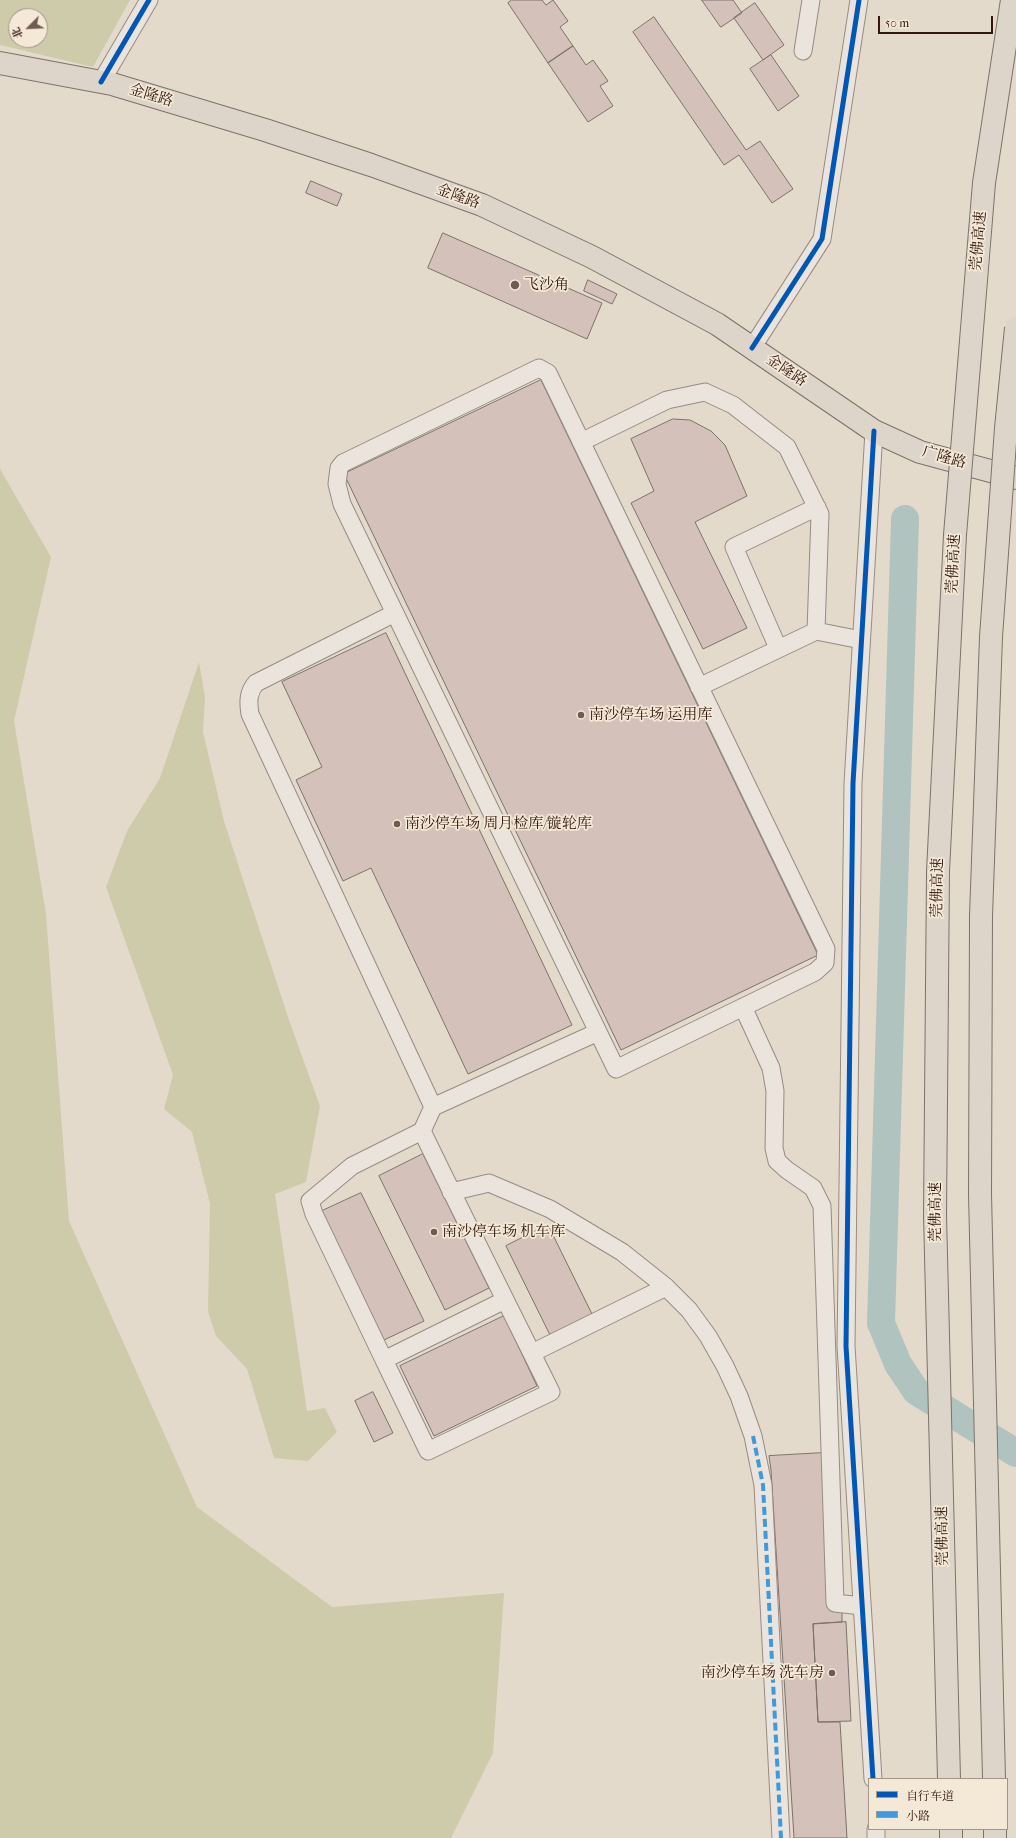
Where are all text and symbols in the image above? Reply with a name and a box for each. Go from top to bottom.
north arrow [8,8,48,48]
scale bar [880,8,995,34]
text: 50 m [885,16,909,30]
text: 北 [9,25,26,40]
street label: 金隆路 [127,81,175,111]
street label: 金隆路 [434,181,482,213]
street label: 莞佛高速 [967,210,991,272]
place label: 飞沙角 [524,276,569,294]
marker: 飞沙角 [509,279,521,291]
street label: 金隆路 [762,351,810,391]
street label: 广隆路 [920,443,968,473]
street label: 莞佛高速 [943,534,965,594]
place label: 南沙停车场 运用库 [589,706,712,724]
marker: 南沙停车场 运用库 [576,710,586,720]
place label: 南沙停车场 周月检库/镟轮库 [405,815,592,833]
marker: 南沙停车场 周月检库/镟轮库 [392,819,402,829]
street label: 莞佛高速 [928,858,948,918]
street label: 莞佛高速 [927,1182,945,1242]
place label: 南沙停车场 机车库 [442,1223,565,1241]
marker: 南沙停车场 机车库 [429,1227,439,1237]
street label: 莞佛高速 [933,1506,953,1566]
place label: 南沙停车场 洗车房 [701,1664,824,1682]
marker: 南沙停车场 洗车房 [827,1668,837,1678]
legend [868,1778,1008,1830]
text: 自行车道 [906,1789,954,1803]
text: 小路 [906,1809,930,1823]

